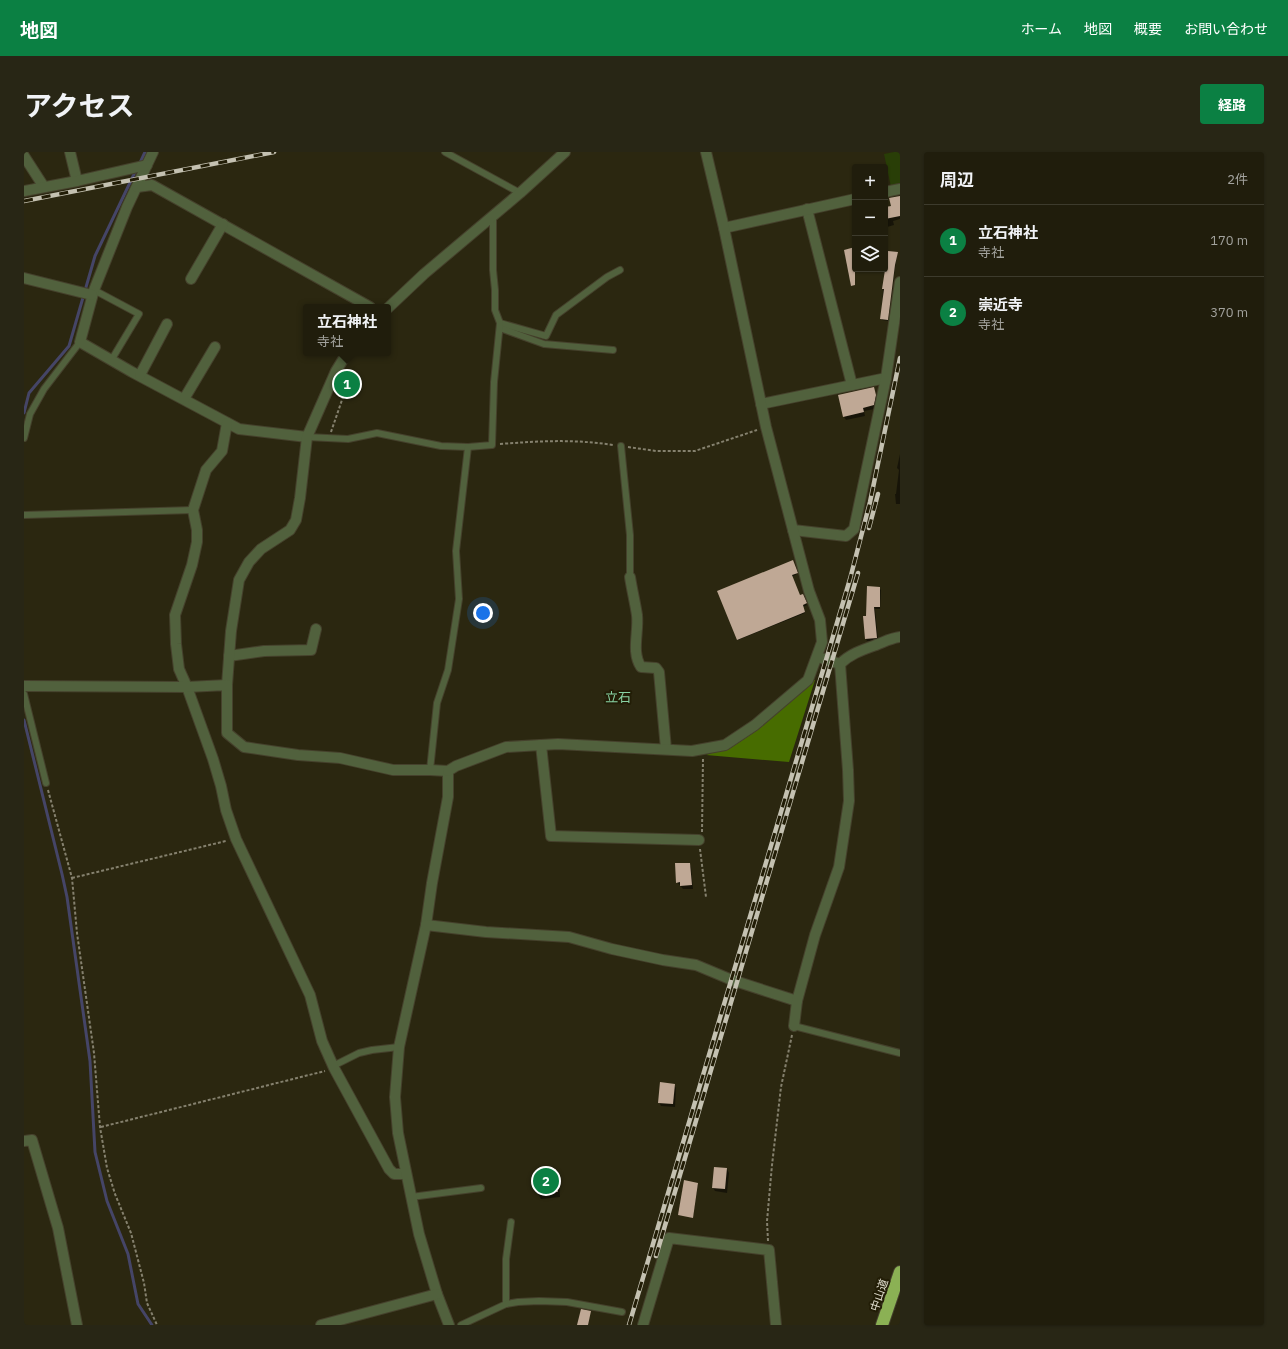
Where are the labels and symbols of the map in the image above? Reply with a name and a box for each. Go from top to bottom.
pin: 1 [334,369,360,399]
your location [473,603,493,623]
district label: 立石 [605,689,631,706]
pin: 2 [533,1166,559,1196]
street label: 中山道 [867,1277,891,1313]

